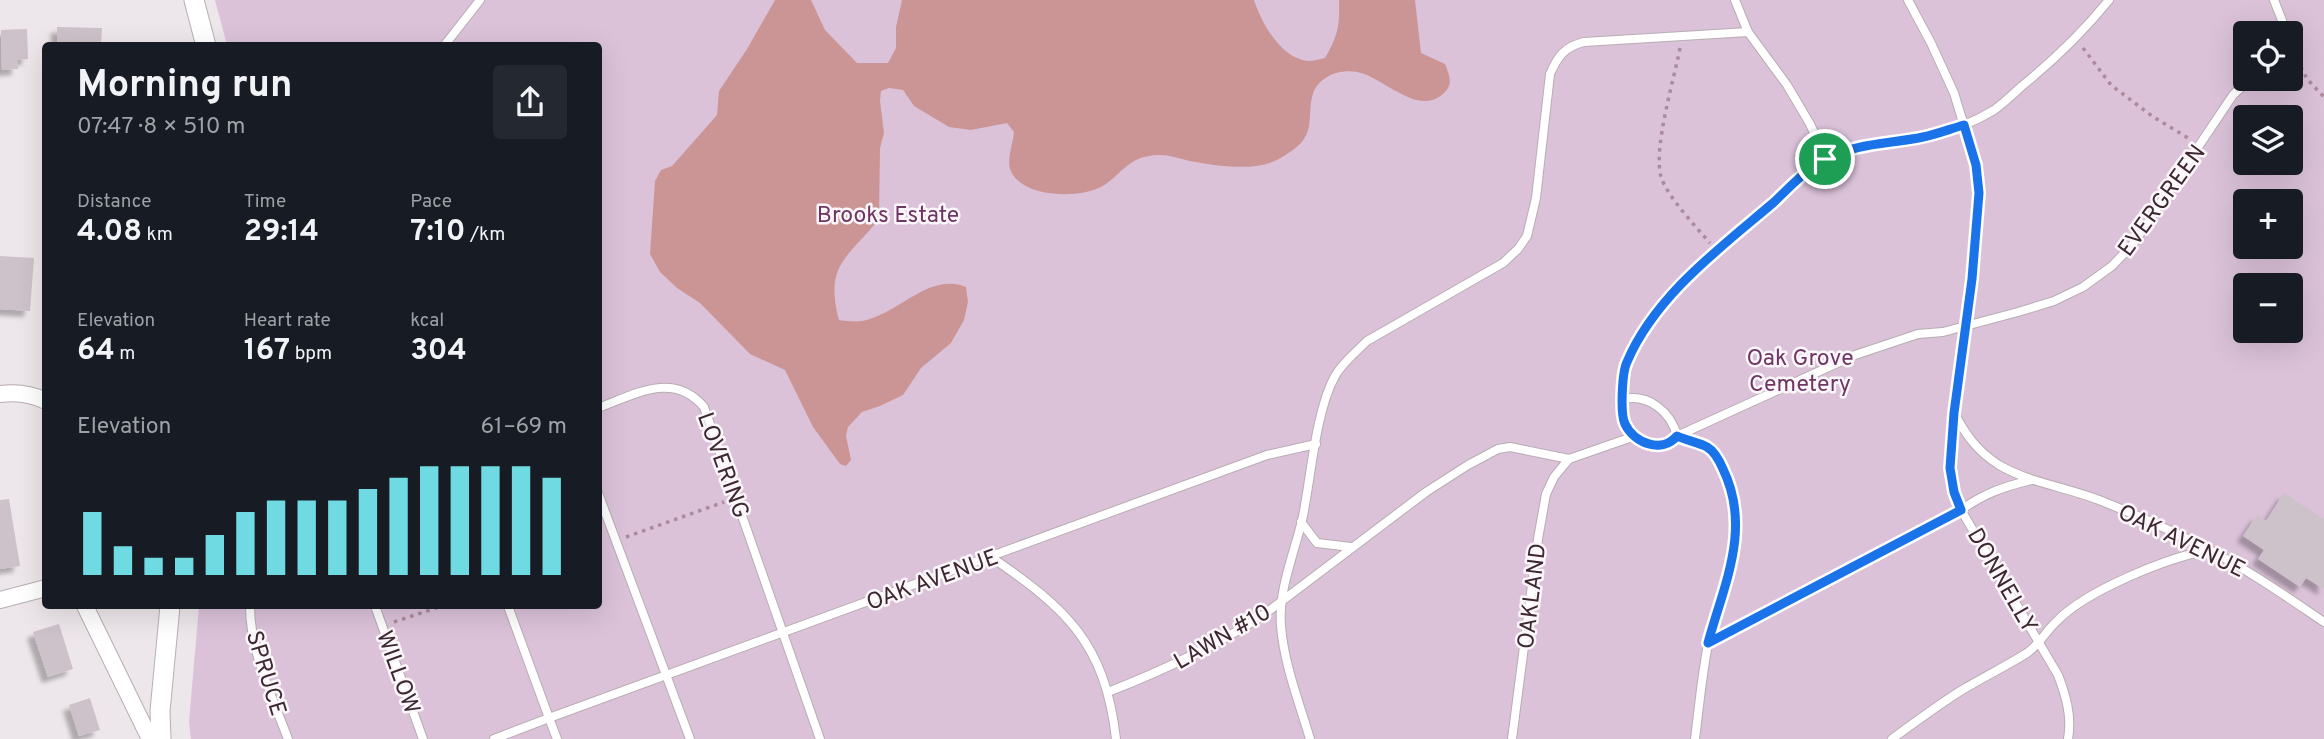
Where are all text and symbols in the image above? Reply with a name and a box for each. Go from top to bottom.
map controls [2233,21,2303,343]
button: locate [2233,21,2303,91]
text: Morning run [77,62,293,111]
button: share [493,65,567,139]
button: layers [2233,105,2303,175]
text: 07:47 · 8 × 510 m [77,113,246,142]
pin [1795,129,1855,189]
icon: arrive [1806,140,1844,178]
street label: EVERGREEN [2113,140,2213,263]
button: + [2233,189,2303,259]
text: Distance [77,190,152,214]
text: Time [244,190,286,214]
text: Pace [410,190,452,214]
park label: Brooks Estate [817,202,959,231]
text: 4.08 [77,214,142,251]
text: 29:14 [244,214,319,251]
text: 7:10 [410,214,466,251]
text: km [142,223,173,247]
text: /km [466,223,505,247]
button: − [2233,273,2303,343]
text: Elevation [77,309,155,333]
text: Heart rate [244,309,331,333]
text: kcal [410,309,444,333]
text: 64 [77,333,115,370]
text: 167 [244,333,290,370]
text: 304 [410,333,467,370]
text: m [115,342,135,366]
text: bpm [290,342,332,366]
park label: Oak Grove Cemetery [1746,345,1854,400]
street label: LOVERING [689,409,754,523]
text: Elevation [77,413,172,442]
text: 61–69 m [480,413,567,442]
street label: OAK AVENUE [2112,499,2249,586]
street label: DONNELLY [1959,523,2043,639]
street label: OAKLAND [1513,542,1554,651]
street label: OAK AVENUE [863,544,1003,619]
street label: LAWN #10 [1169,599,1277,678]
street label: WILLOW [368,627,425,719]
street label: SPRUCE [238,628,291,720]

